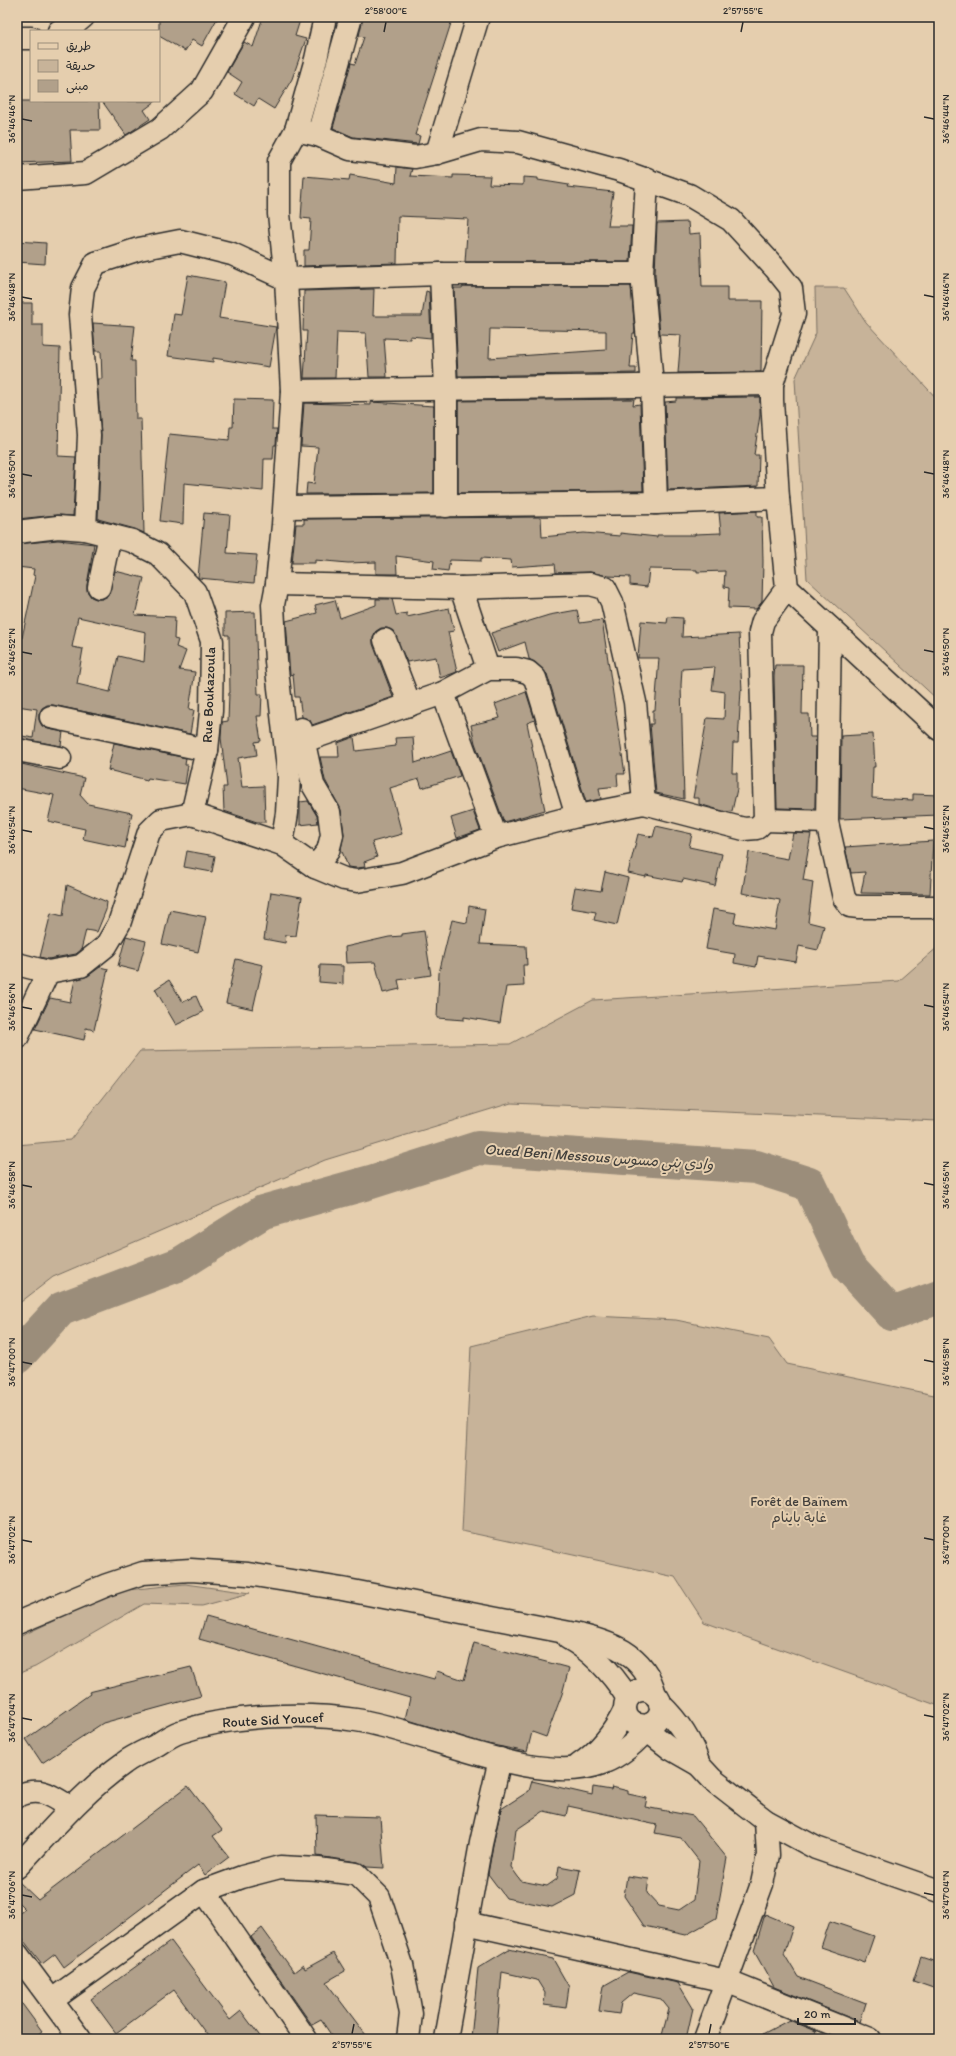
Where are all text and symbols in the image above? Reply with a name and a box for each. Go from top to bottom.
text: 2°58'00"E [365,4,408,17]
text: 2°57'55"E [723,4,763,17]
legend [30,30,160,102]
text: طريق [66,39,91,53]
text: حديقة [66,59,95,73]
text: مبنى [66,79,89,94]
text: 36°46'46"N [5,94,18,143]
text: 36°46'44"N [939,94,952,144]
text: 36°46'48"N [5,272,18,321]
text: 36°46'46"N [939,272,952,321]
text: 36°46'50"N [5,449,18,498]
text: 36°46'48"N [939,449,952,498]
text: 36°46'50"N [939,627,952,676]
text: 36°46'52"N [5,628,18,676]
street label: Rue Boukazoula [199,647,219,743]
text: 36°46'54"N [5,805,18,854]
text: 36°46'52"N [939,805,952,853]
text: 36°46'54"N [939,982,952,1031]
text: 36°46'56"N [5,983,18,1031]
water label: Oued Beni Messous وادي بني مسوس [484,1140,714,1178]
text: 36°46'58"N [5,1161,18,1209]
text: 36°46'56"N [939,1161,952,1209]
text: 36°47'00"N [5,1337,18,1387]
text: 36°46'58"N [939,1338,952,1386]
park label: Forêt de Baïnem غابة باينام [750,1493,849,1528]
text: 36°47'00"N [939,1515,952,1565]
text: 36°47'02"N [5,1516,18,1564]
text: 36°47'04"N [5,1693,18,1743]
text: 36°47'02"N [939,1693,952,1741]
street label: Route Sid Youcef [222,1709,325,1731]
text: 36°47'04"N [939,1870,952,1920]
text: 36°47'06"N [5,1871,18,1919]
scale bar [798,2000,855,2026]
text: 20 m [804,2007,831,2021]
text: 2°57'55"E [332,2038,372,2051]
text: 2°57'50"E [689,2038,730,2051]

